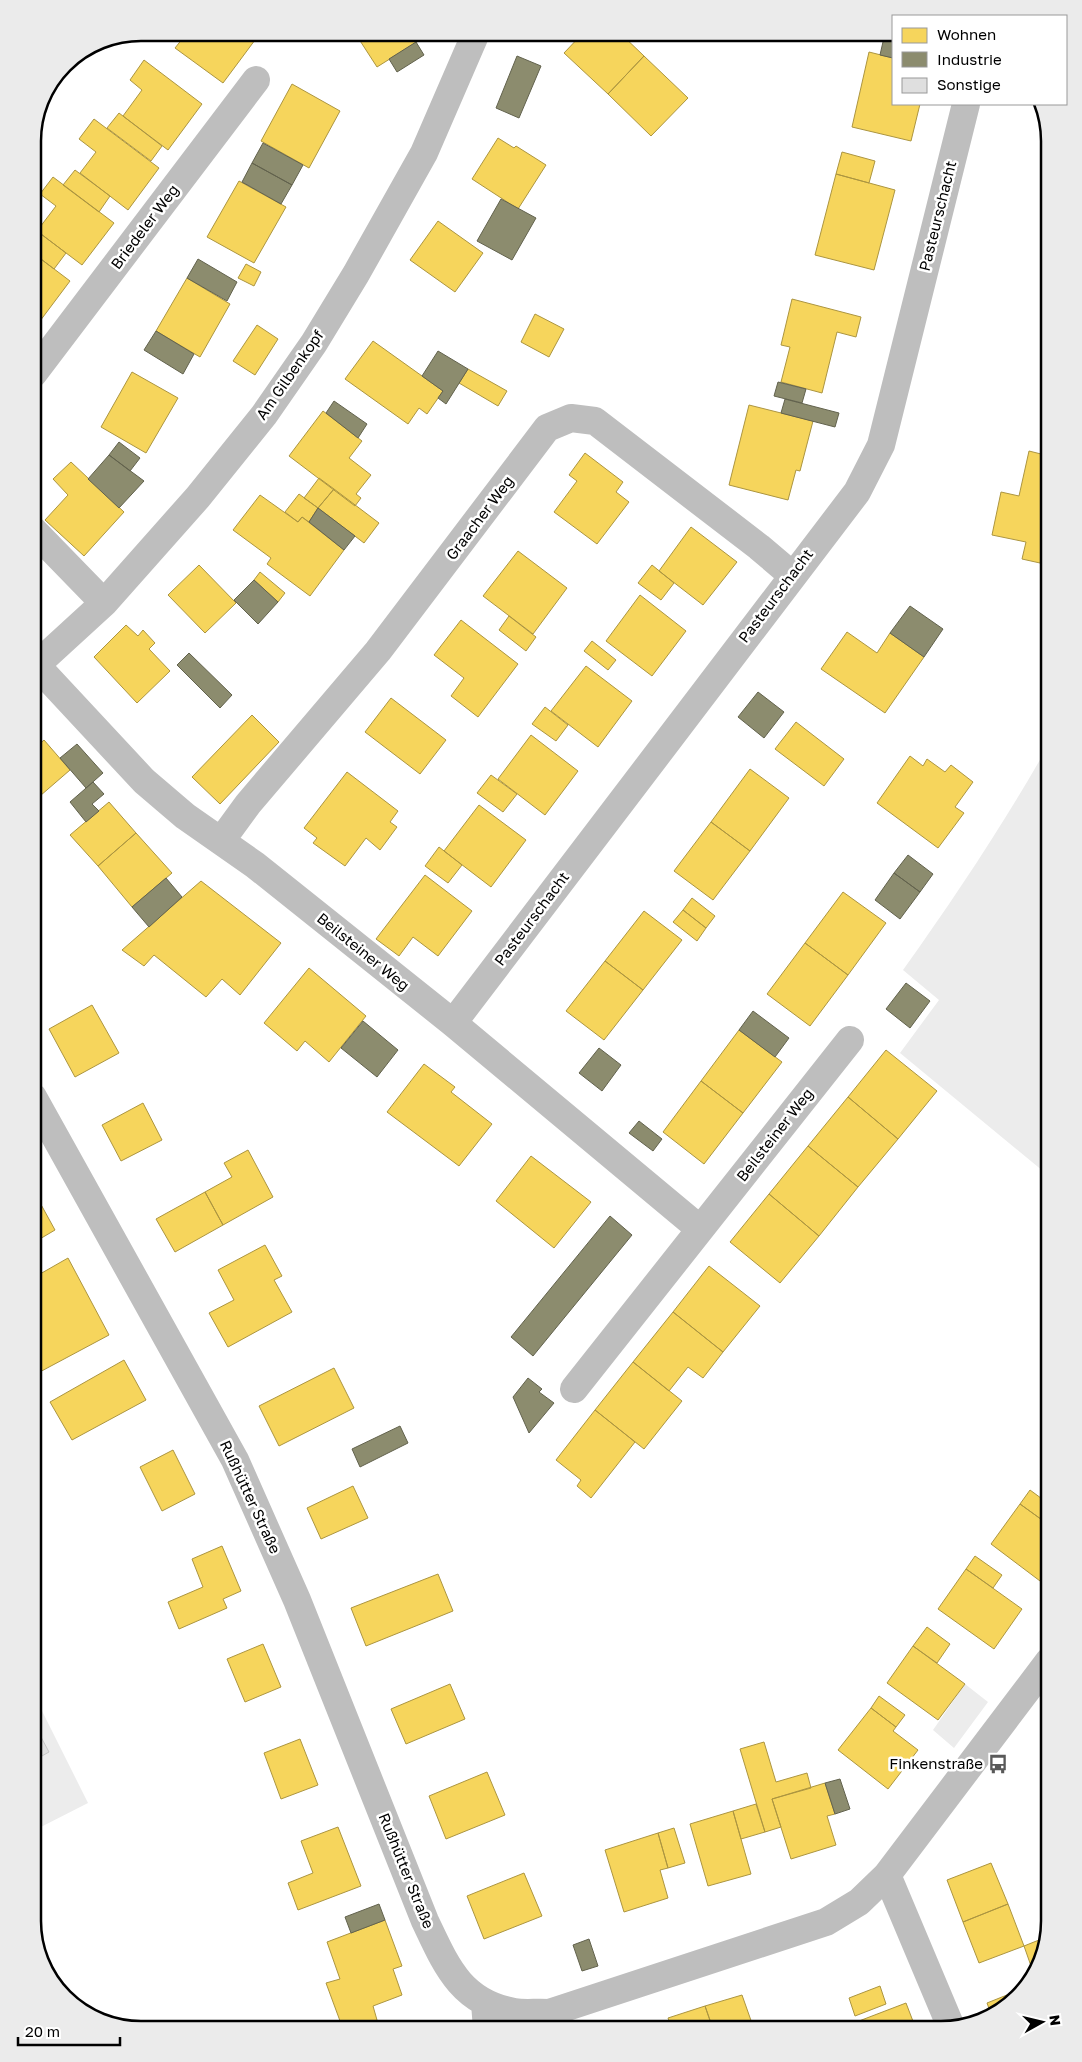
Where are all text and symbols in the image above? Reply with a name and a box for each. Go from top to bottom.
legend [892,15,1067,105]
text: Wohnen [937,25,996,43]
text: Industrie [937,50,1002,68]
text: Sonstige [937,75,1001,93]
street label: Pasteurschacht [915,159,959,273]
street label: Briedeler Weg [107,181,182,272]
street label: Am Gilbenkopf [252,326,327,423]
street label: Graacher Weg [442,472,517,563]
street label: Pasteurschacht [734,545,816,646]
street label: Pasteurschacht [490,868,572,969]
street label: Beilsteiner Weg [314,909,413,994]
street label: Beilsteiner Weg [732,1084,816,1185]
street label: Rußhütter Straße [217,1437,285,1556]
bus stop icon: Finkenstraße [987,1753,1009,1775]
place label: Finkenstraße [889,1754,983,1772]
street label: Rußhütter Straße [376,1810,438,1931]
north arrow [1017,1997,1067,2047]
scale bar [18,2014,120,2046]
text: N [1046,2014,1065,2027]
text: 20 m [25,2022,60,2040]

